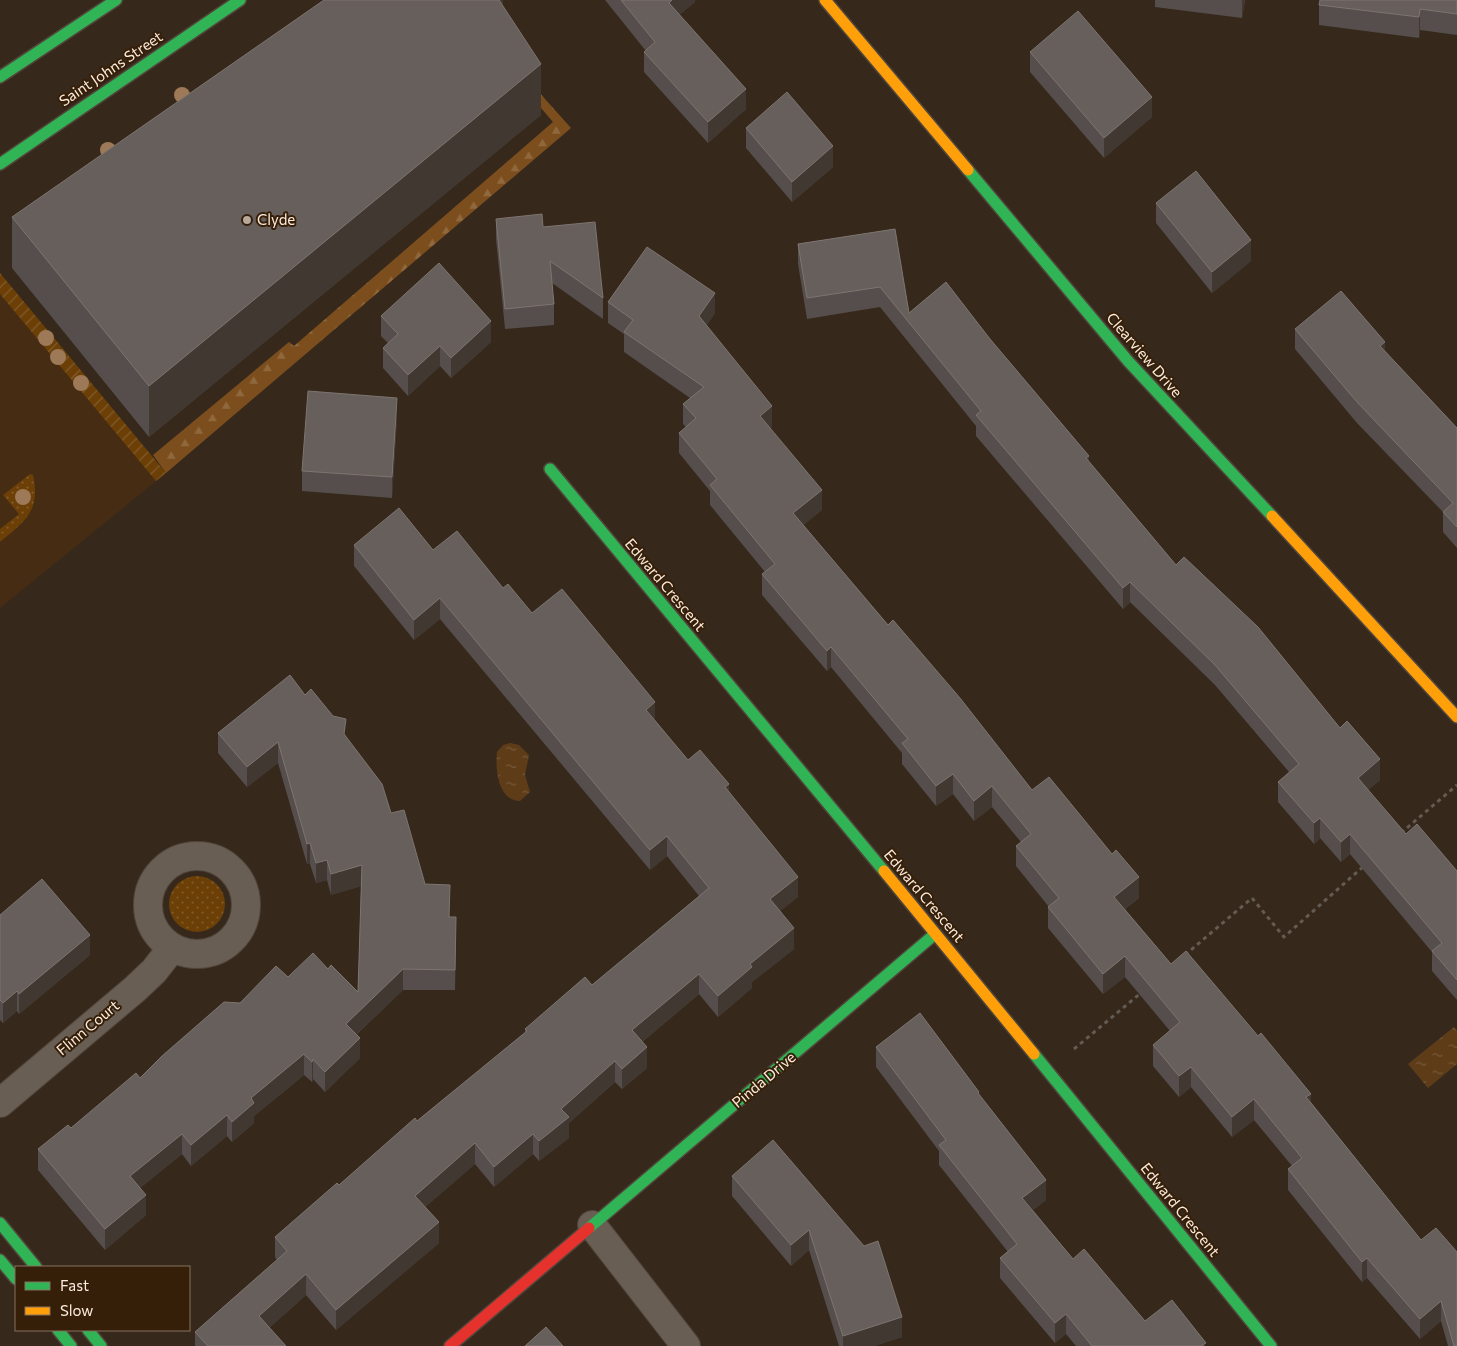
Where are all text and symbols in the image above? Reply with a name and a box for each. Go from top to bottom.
street label: Saint Johns Street [55,27,166,109]
place label: Clyde [257,210,295,228]
marker: Clyde [241,214,253,226]
street label: Clearview Drive [1103,308,1186,400]
street label: Edward Crescent [622,534,710,634]
street label: Edward Crescent [881,845,969,945]
street label: Flinn Court [52,996,122,1059]
street label: Pinda Drive [728,1047,799,1111]
street label: Edward Crescent [1137,1159,1224,1260]
legend [15,1266,190,1331]
text: Fast [60,1276,89,1294]
text: Slow [60,1301,93,1319]

